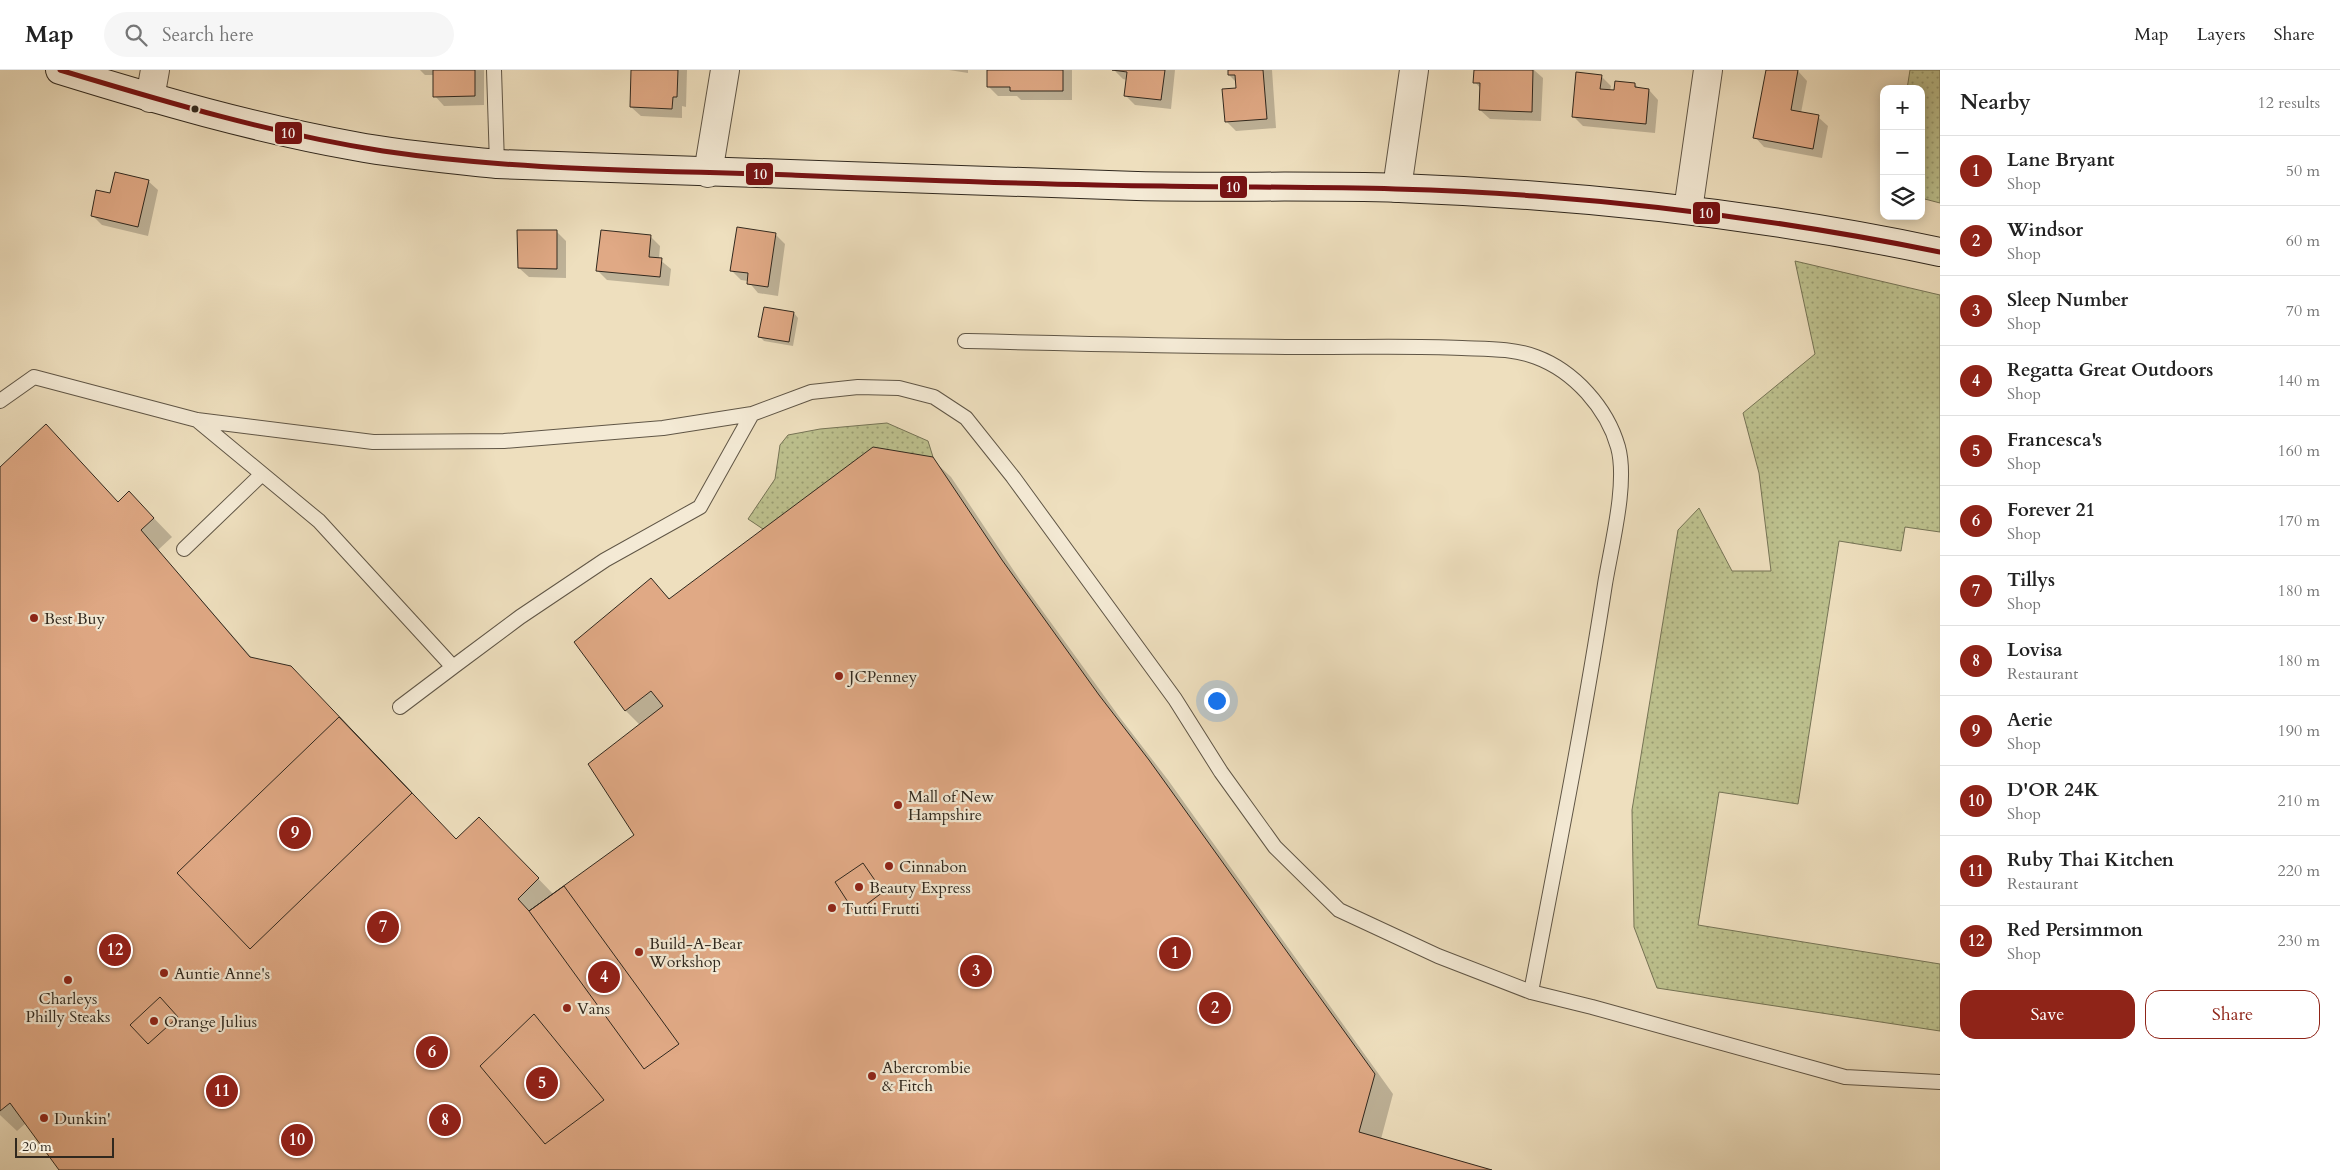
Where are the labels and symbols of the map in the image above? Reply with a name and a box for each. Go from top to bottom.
unlabelled marker [190,104,200,114]
line badge: 10 [274,121,303,145]
text: 10 [281,124,295,143]
line badge: 10 [745,162,774,186]
text: 10 [753,165,767,184]
line badge: 10 [1219,175,1248,199]
text: 10 [1226,178,1240,197]
line badge: 10 [1692,201,1721,225]
text: 10 [1699,204,1713,223]
place label: Best Buy [44,608,106,630]
marker: Best Buy [28,612,40,624]
place label: JCPenney [847,666,918,688]
marker: JCPenney [833,670,845,682]
your location [1204,688,1230,714]
place label: Mall of New Hampshire [908,786,994,826]
marker: Mall of New Hampshire [892,799,904,811]
pin: 9 [279,814,311,852]
place label: Cinnabon [899,856,967,878]
marker: Cinnabon [883,860,895,872]
place label: Beauty Express [869,877,971,899]
marker: Beauty Express [853,881,865,893]
place label: Tutti Frutti [842,898,920,920]
marker: Tutti Frutti [826,902,838,914]
pin: 7 [367,908,399,946]
pin: 12 [99,931,131,969]
place label: Build-A-Bear Workshop [648,933,742,973]
pin: 1 [1159,934,1191,972]
marker: Build-A-Bear Workshop [633,946,645,958]
pin: 3 [960,952,992,990]
pin: 4 [588,958,620,996]
place label: Auntie Anne's [174,963,270,985]
marker: Auntie Anne's [158,967,170,979]
marker: Charleys Philly Steaks [62,974,74,986]
place label: Charleys Philly Steaks [26,988,110,1028]
pin: 2 [1199,989,1231,1027]
place label: Vans [577,998,610,1020]
marker: Vans [561,1002,573,1014]
place label: Orange Julius [164,1011,257,1033]
marker: Orange Julius [148,1015,160,1027]
pin: 6 [416,1033,448,1071]
place label: Abercrombie & Fitch [882,1057,971,1097]
pin: 5 [526,1064,558,1102]
marker: Abercrombie & Fitch [866,1070,878,1082]
pin: 11 [206,1072,238,1110]
pin: 8 [429,1101,461,1139]
place label: Dunkin' [54,1108,111,1130]
marker: Dunkin' [38,1112,50,1124]
pin: 10 [281,1121,313,1159]
scale bar [15,1135,114,1158]

